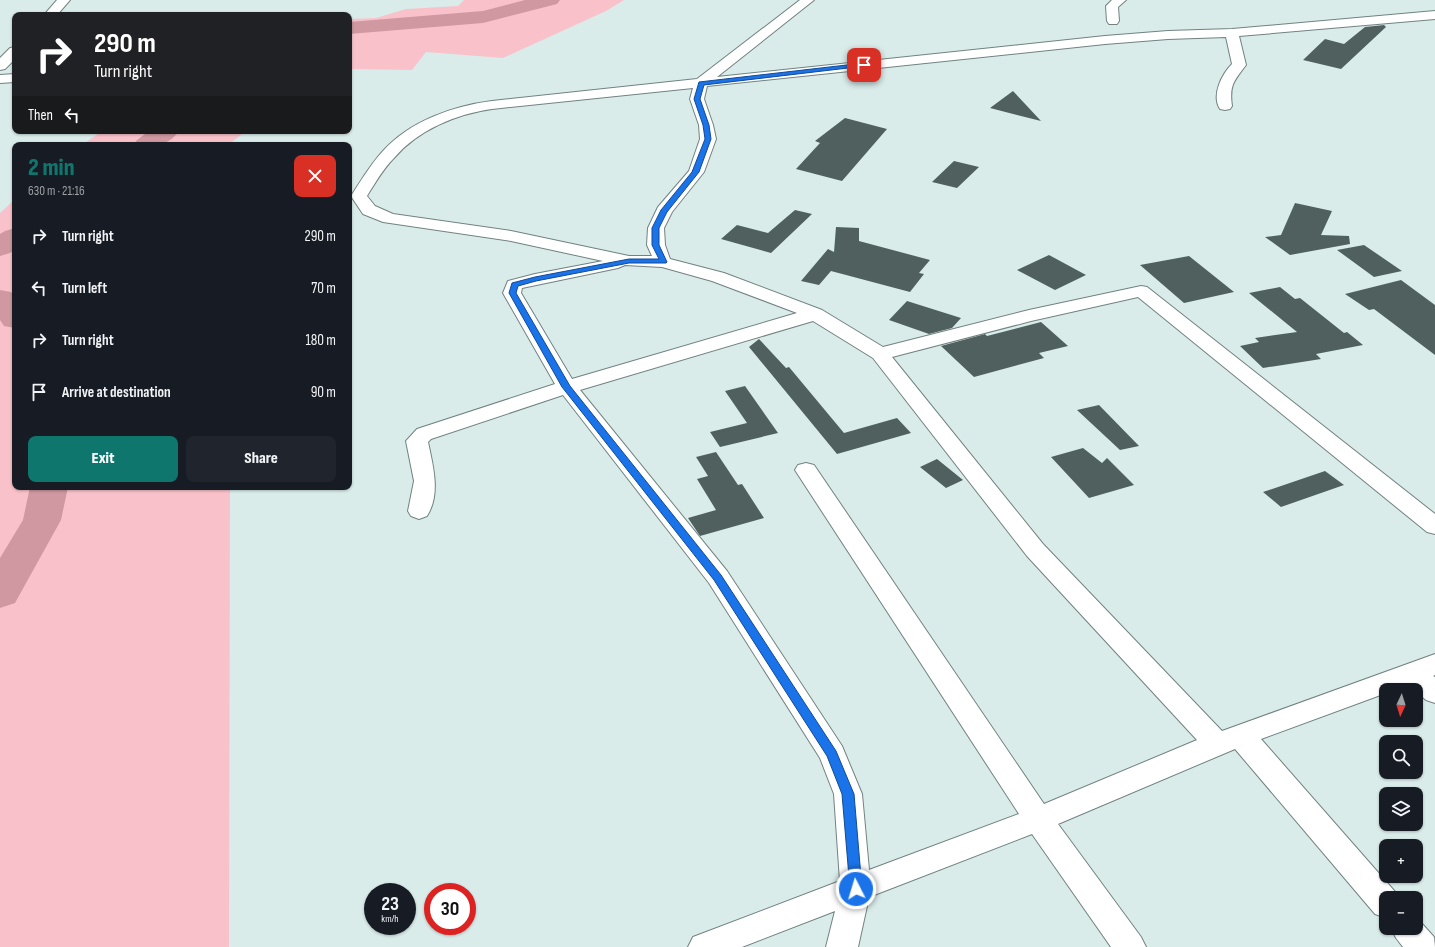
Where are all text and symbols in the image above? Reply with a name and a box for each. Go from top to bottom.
text: 290 m [94,27,156,60]
icon: right [28,28,80,80]
pin [847,48,881,82]
icon: arrive [853,54,875,76]
text: Turn right [94,61,152,82]
icon: left [61,104,83,126]
text: Then [28,106,53,125]
text: 2 min [28,153,75,182]
button: close [294,155,336,197]
text: 630 m · 21:16 [28,183,85,199]
icon: right [28,225,50,247]
text: Turn right [62,227,114,246]
text: 290 m [304,227,336,246]
icon: left [28,277,50,299]
text: Turn left [62,279,107,298]
text: 70 m [311,279,336,298]
icon: right [28,329,50,351]
text: Turn right [62,331,114,350]
text: 180 m [305,331,336,350]
icon: arrive [28,381,50,403]
text: Arrive at destination [62,383,171,402]
text: 90 m [311,383,336,402]
button: Exit [28,436,178,482]
button: Share [186,436,336,482]
north arrow [1379,683,1423,727]
map controls [1379,683,1423,935]
button: search [1379,735,1423,779]
button: layers [1379,787,1423,831]
button: + [1379,839,1423,883]
position arrow [835,868,877,910]
speed limit sign: 30 [424,883,476,935]
button: − [1379,891,1423,935]
text: 23 [381,892,399,916]
text: km/h [381,913,399,925]

